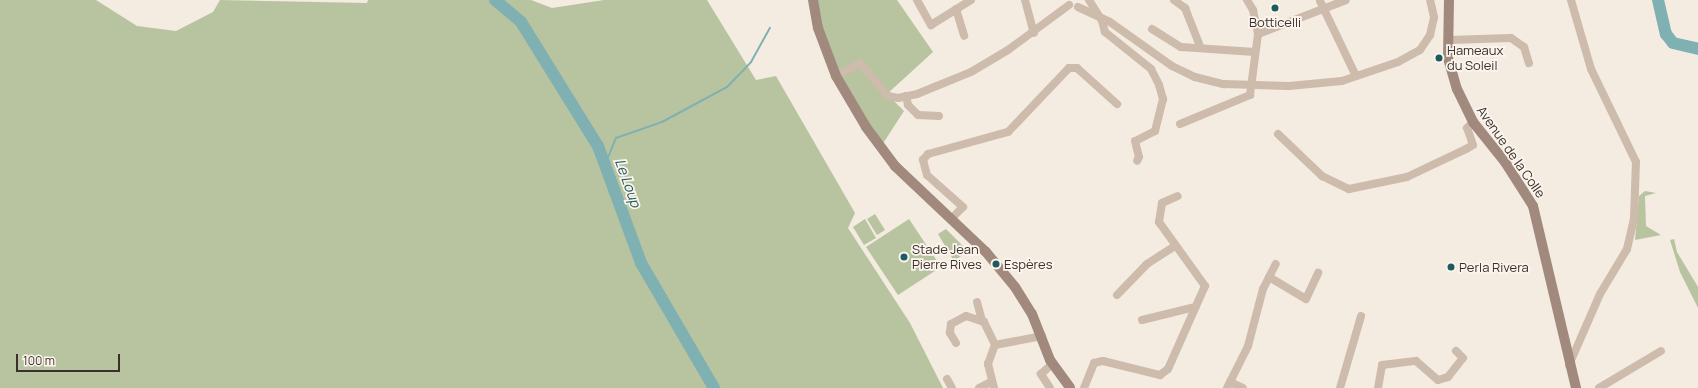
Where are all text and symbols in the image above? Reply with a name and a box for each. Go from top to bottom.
marker: Botticelli [1270,3,1280,13]
place label: Botticelli [1249,14,1301,30]
place label: Hameaux du Soleil [1447,43,1503,74]
marker: Hameaux du Soleil [1434,53,1444,63]
street label: Avenue de la Colle [1473,103,1549,201]
water label: Le Loup [612,157,644,209]
place label: Stade Jean Pierre Rives [912,242,982,273]
marker: Stade Jean Pierre Rives [899,252,909,262]
place label: Espères [1004,256,1053,272]
marker: Espères [991,259,1001,269]
place label: Perla Rivera [1459,259,1529,275]
marker: Perla Rivera [1446,262,1456,272]
scale bar [18,346,122,372]
text: 100 m [23,352,55,369]

